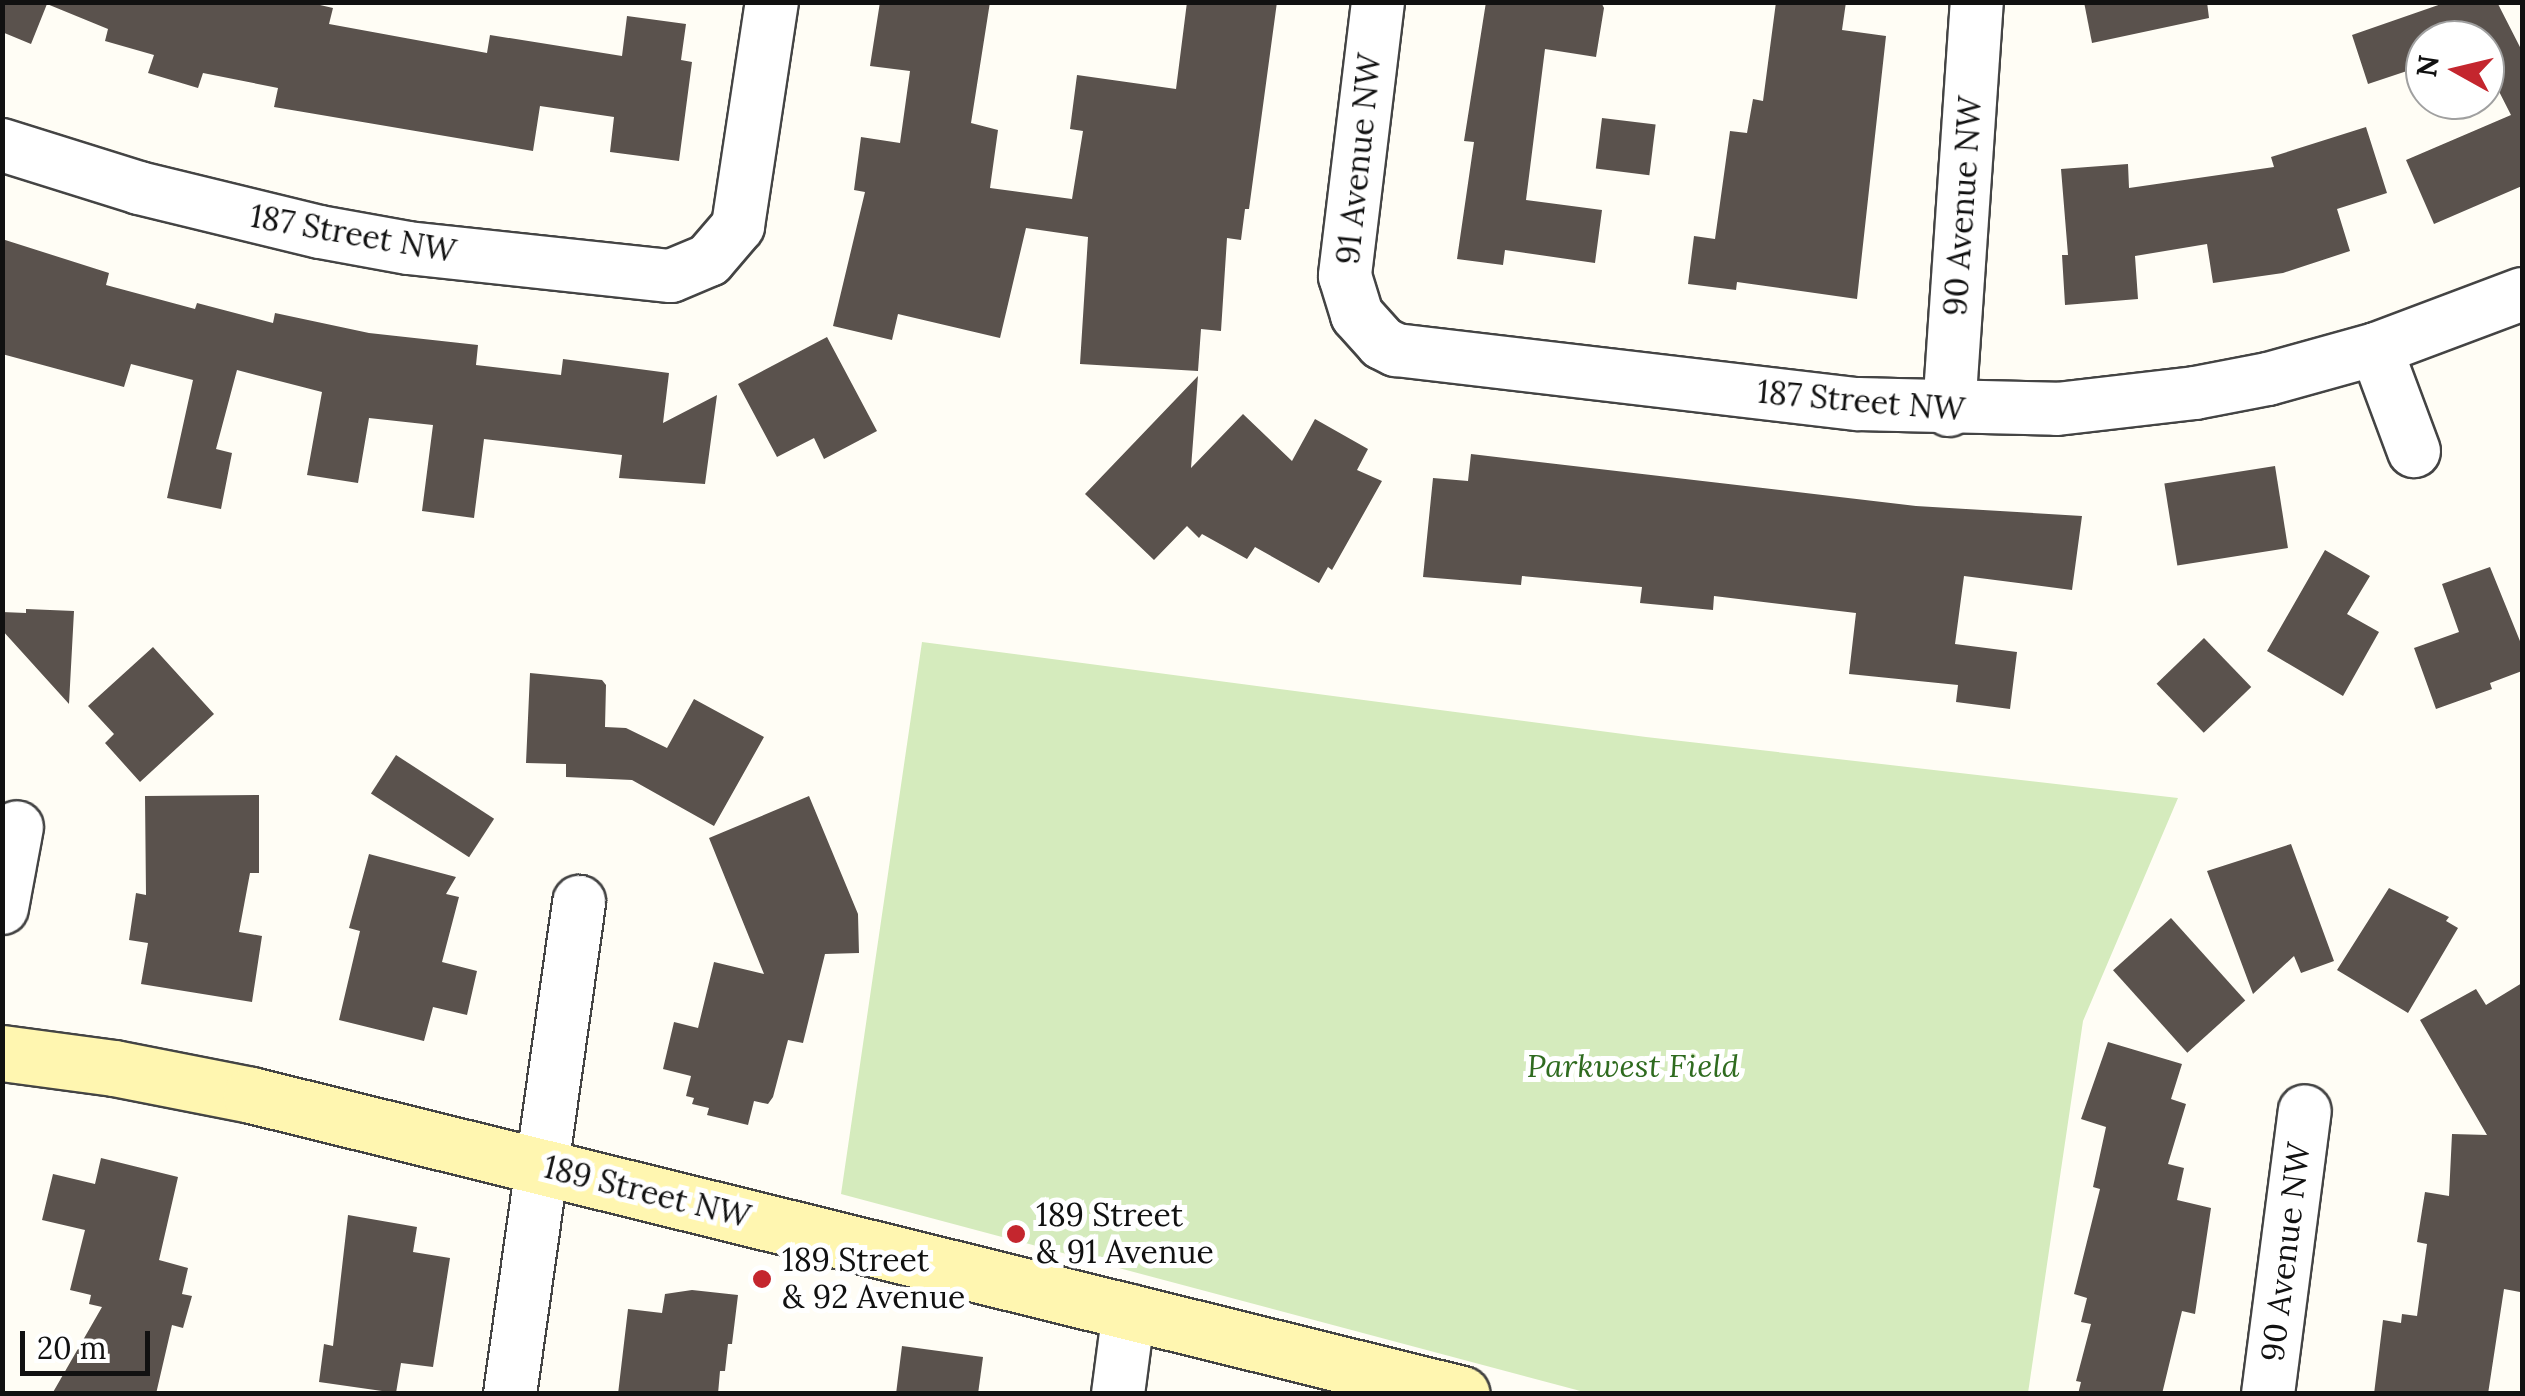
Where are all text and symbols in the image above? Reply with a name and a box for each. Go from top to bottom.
north arrow [2405,20,2505,120]
street label: 91 Avenue NW [1329,52,1389,266]
text: N [2408,53,2447,79]
street label: 90 Avenue NW [1936,95,1990,317]
street label: 187 Street NW [247,197,459,271]
street label: 187 Street NW [1756,373,1966,429]
park label: Parkwest Field [1527,1047,1739,1085]
street label: 90 Avenue NW [2254,1140,2318,1364]
street label: 189 Street NW [540,1148,754,1236]
place label: 189 Street & 91 Avenue [1036,1197,1214,1272]
marker: 189 Street & 91 Avenue [1005,1223,1027,1245]
place label: 189 Street & 92 Avenue [782,1242,965,1317]
marker: 189 Street & 92 Avenue [751,1268,773,1290]
scale bar [25,1311,155,1373]
text: 20 m [37,1329,106,1367]

